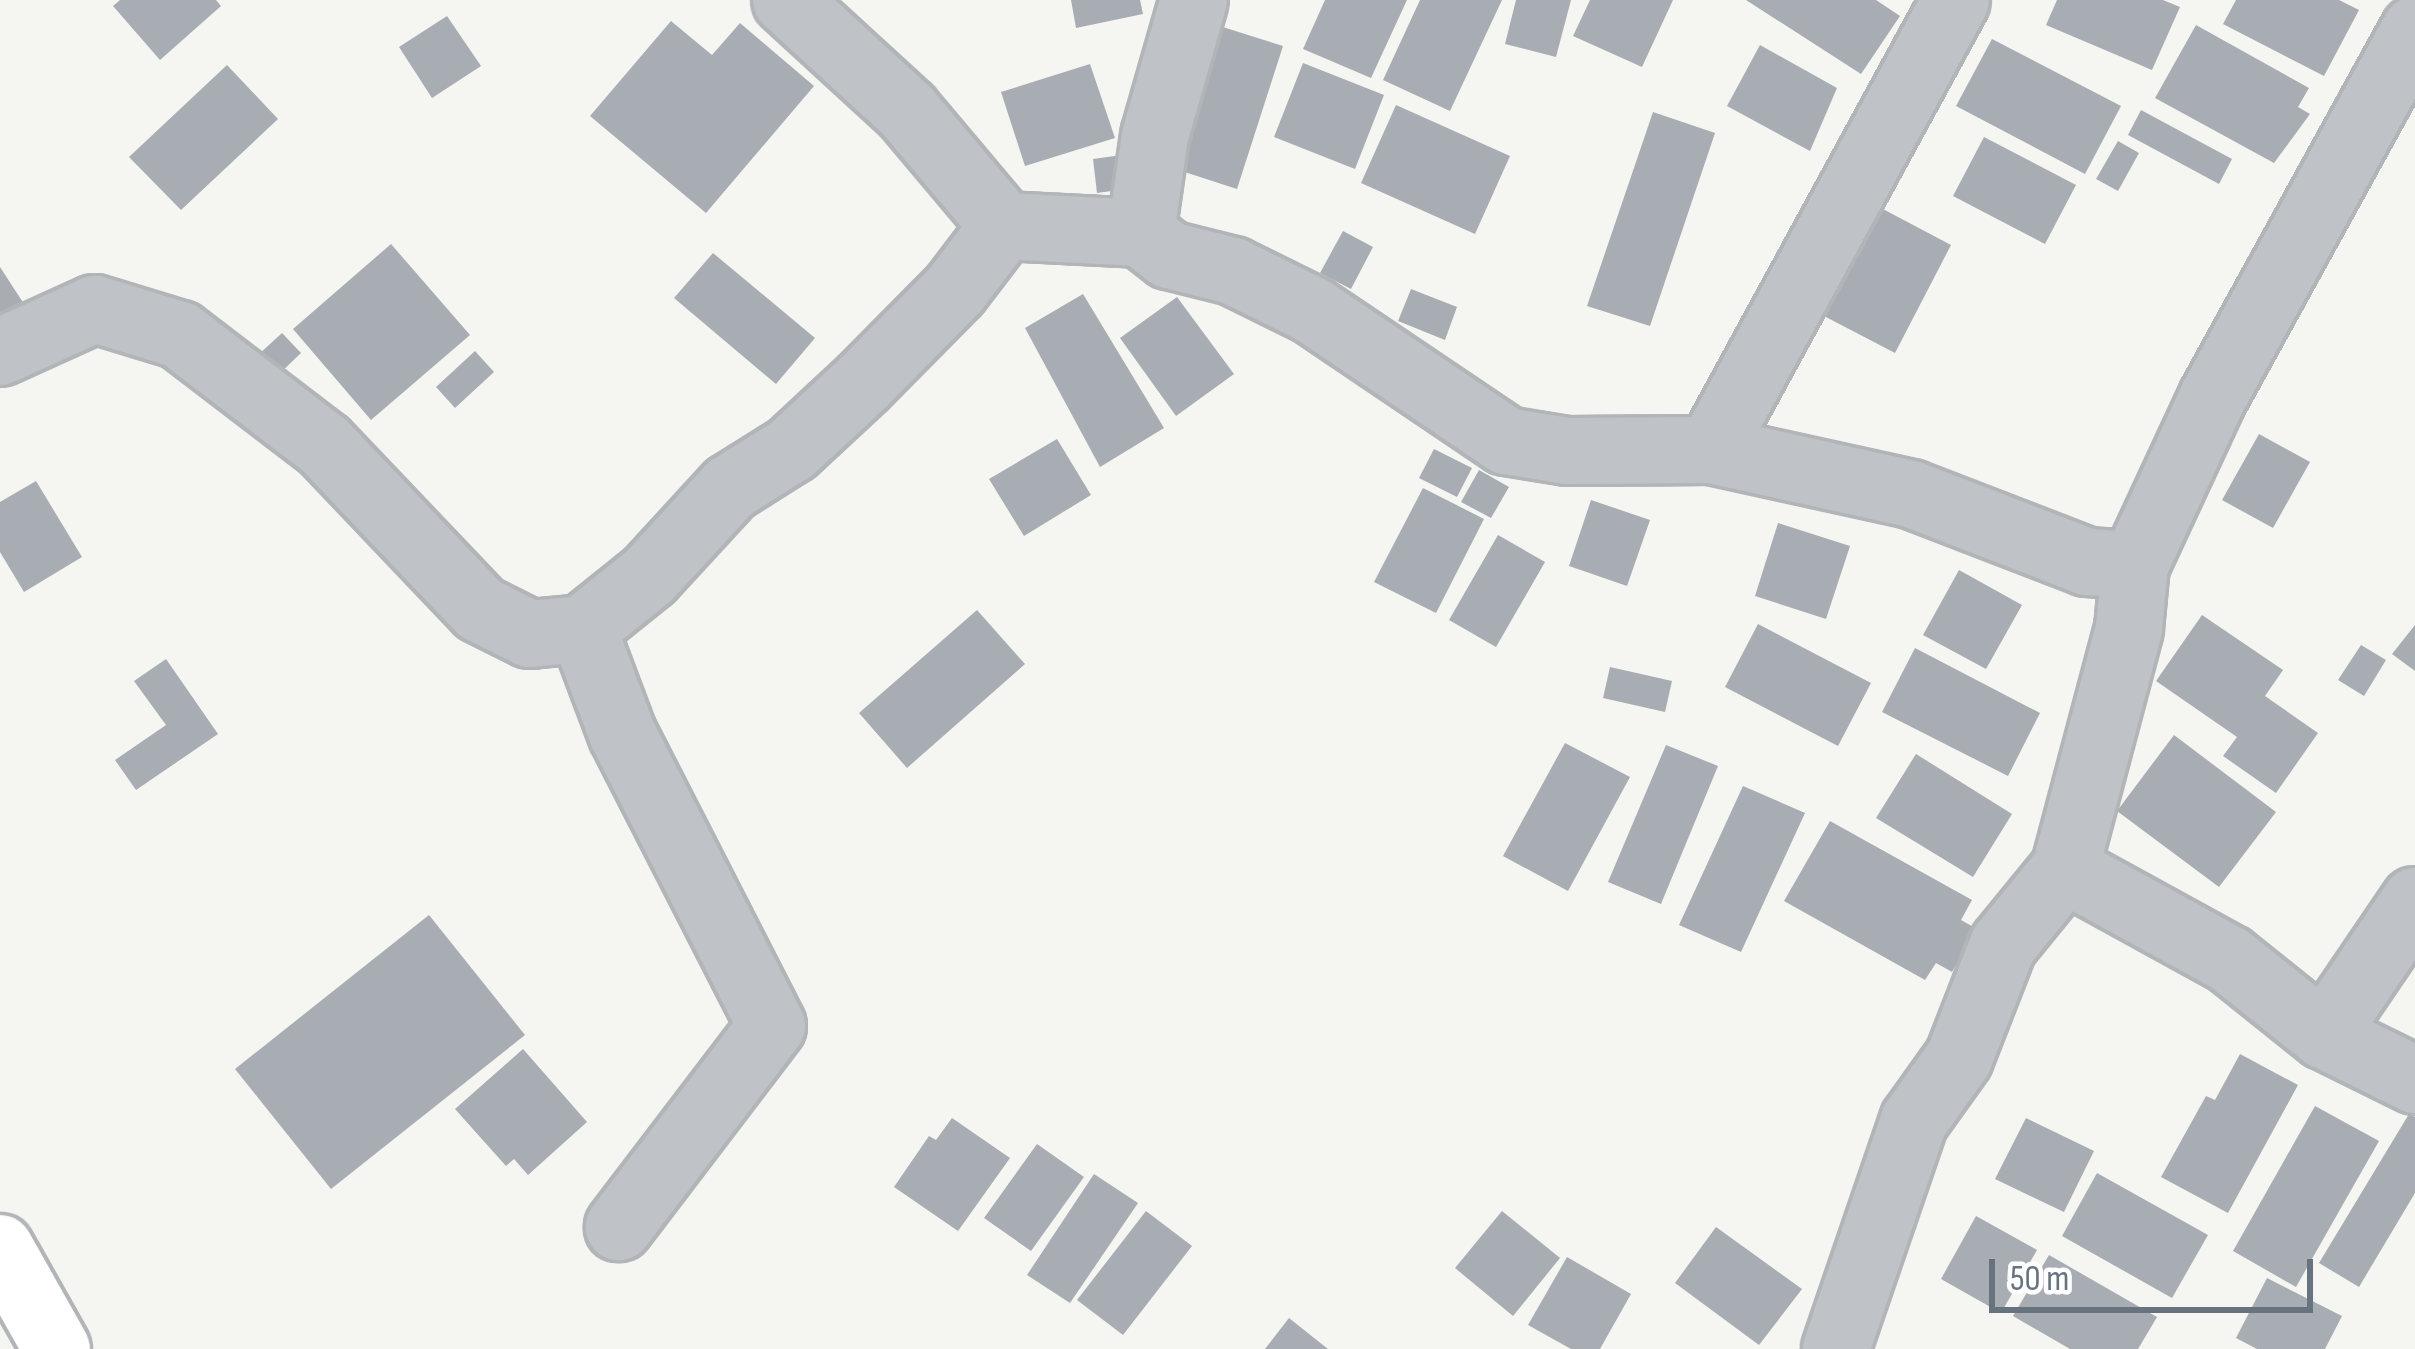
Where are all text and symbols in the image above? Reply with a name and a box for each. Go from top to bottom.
scale bar [1995,1235,2319,1309]
text: 50 m [2010,1258,2069,1301]

